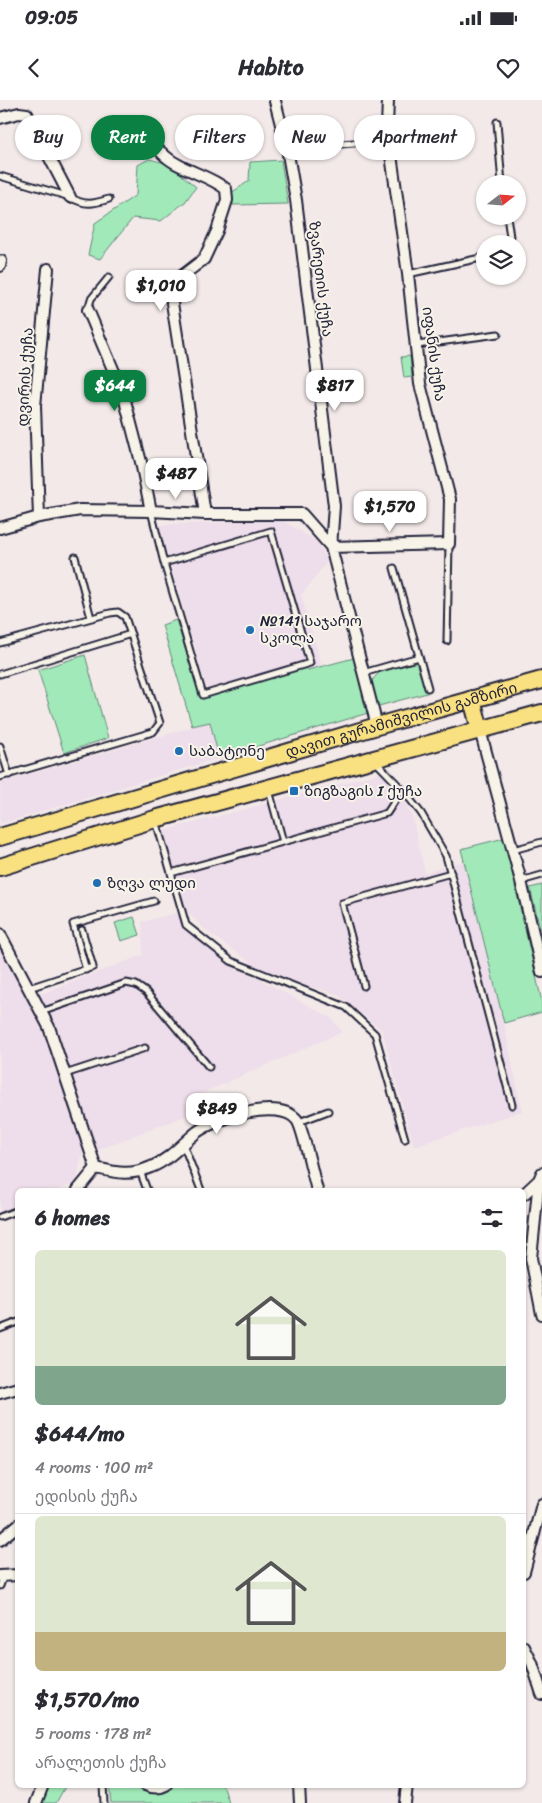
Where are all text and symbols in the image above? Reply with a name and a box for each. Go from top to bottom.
text: 09:05 [25,1,78,34]
text: Habito [238,48,304,87]
icon: back [20,54,48,82]
icon: heart [494,54,522,82]
chip: Buy [15,115,81,160]
chip: Rent [91,115,165,160]
chip: Filters [175,115,264,160]
chip: New [274,115,344,160]
chip: Apartment [354,115,475,160]
north arrow [476,175,526,225]
map controls [476,175,526,285]
street label: ზვარეთის ქუჩა [301,220,341,338]
button: layers [476,235,526,285]
pin: $1,010 [120,270,202,312]
text: $1,010 [136,271,186,300]
street label: იფანის ქუჩა [415,305,453,403]
street label: დვირის ქუჩა [9,327,41,427]
pin: $644 [85,370,145,412]
pin: $817 [305,370,365,412]
text: $644 [95,371,135,400]
text: $817 [317,371,353,400]
pin: $487 [146,458,206,500]
text: $487 [156,459,196,488]
pin: $1,570 [349,490,431,533]
text: $1,570 [365,492,415,521]
place label: №141 საჯარო სკოლა [260,608,362,651]
marker: №141 საჯარო სკოლა [244,624,256,636]
street label: დავით გურამიშვილის გამზირი [282,675,520,765]
place label: საბატონე [189,738,265,764]
marker: საბატონე [173,745,185,757]
place label: ზიგზაგის I ქუჩა [304,778,422,804]
marker: ზიგზაგის I ქუჩა [288,785,300,797]
place label: ზღვა ლუდი [107,870,196,896]
marker: ზღვა ლუდი [91,877,103,889]
pin: $849 [187,1092,247,1135]
text: $849 [197,1094,237,1123]
text: 6 homes [35,1199,110,1237]
icon: filters [478,1204,506,1232]
icon: home [226,1283,316,1373]
text: $644/mo [35,1415,125,1453]
text: 4 rooms · 100 m² [35,1453,153,1482]
text: ედისის ქუჩა [35,1482,138,1511]
icon: home [226,1548,316,1638]
text: $1,570/mo [35,1681,139,1719]
text: 5 rooms · 178 m² [35,1719,152,1748]
text: არალეთის ქუჩა [35,1748,167,1777]

